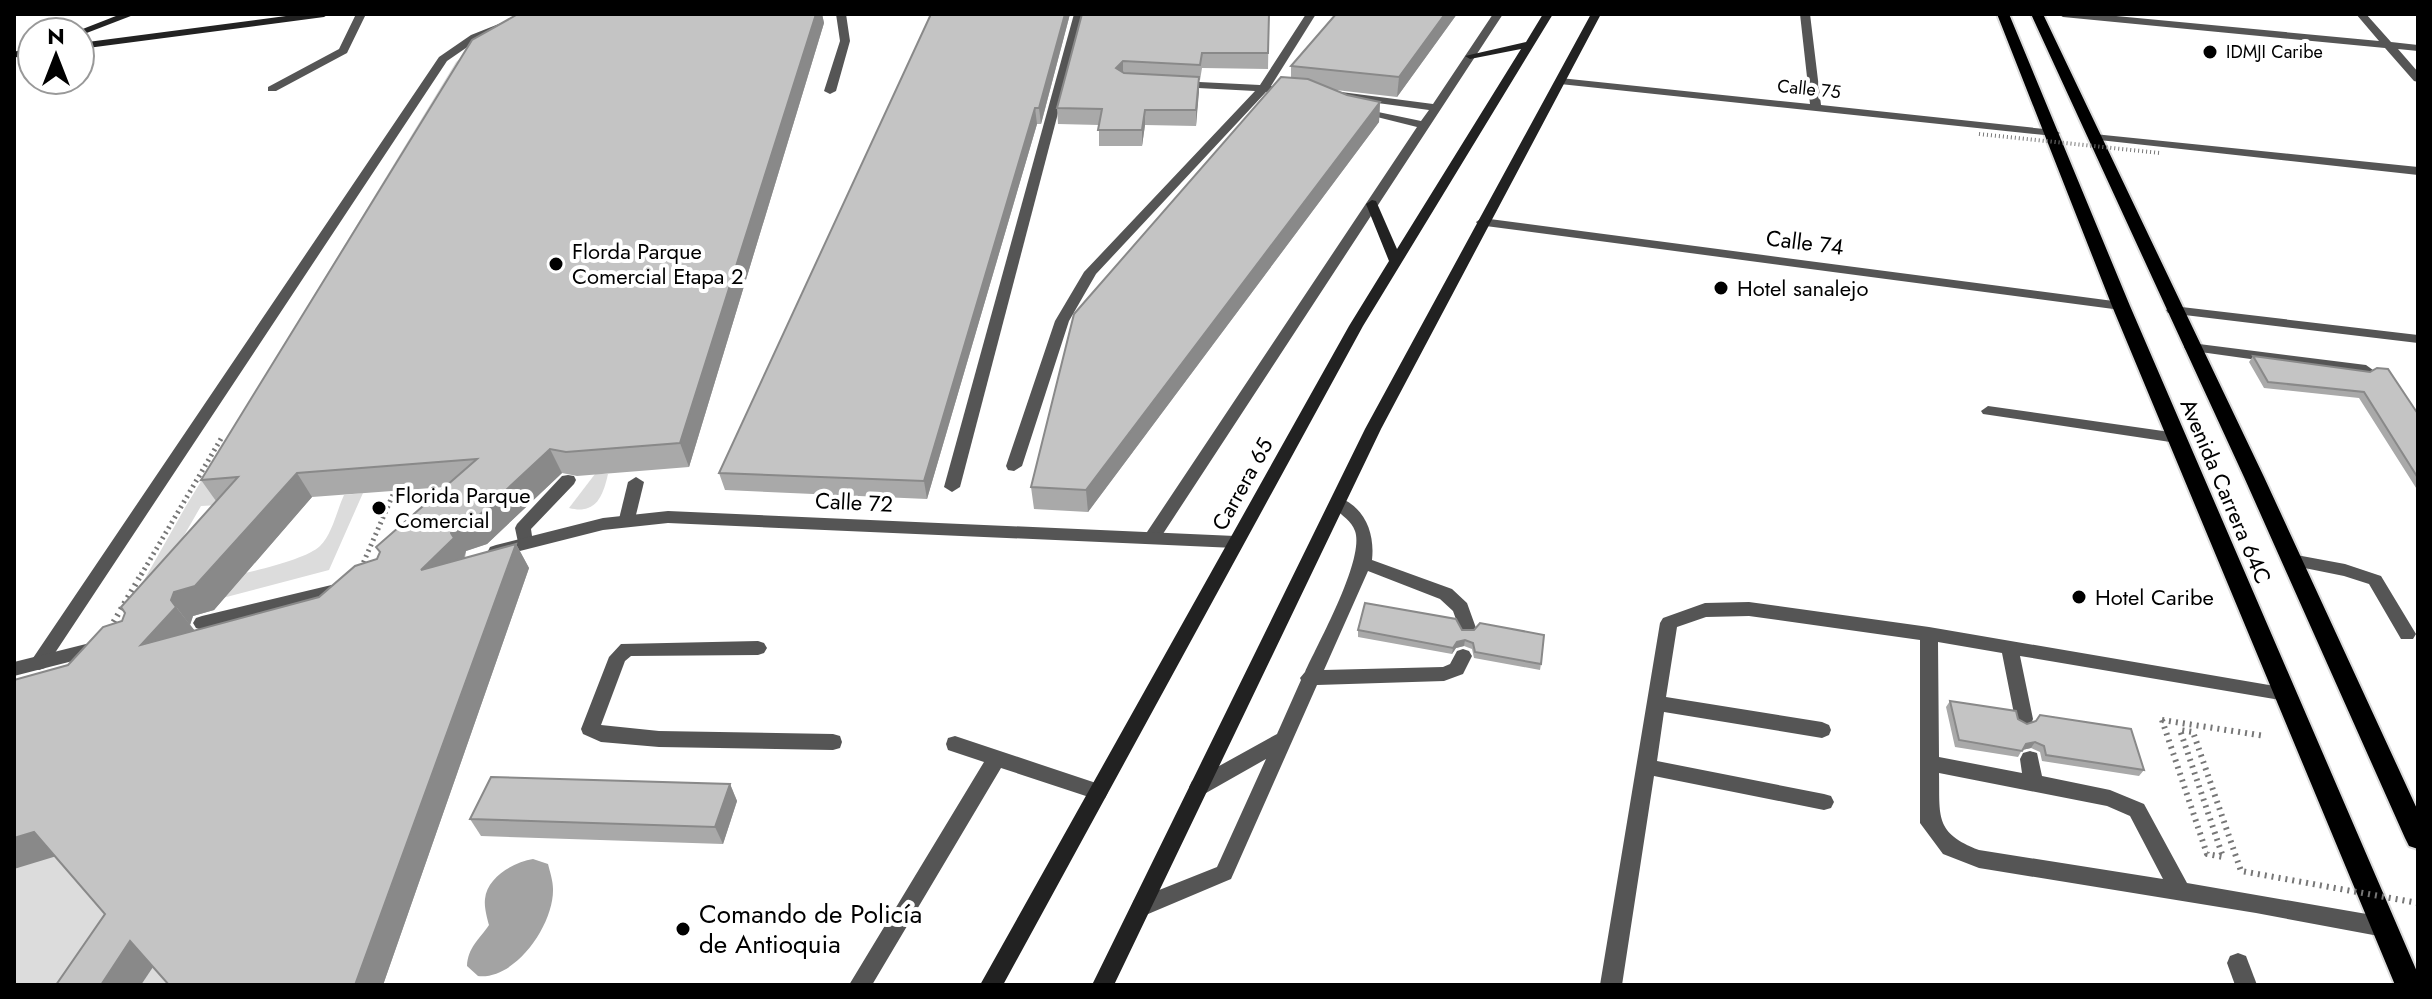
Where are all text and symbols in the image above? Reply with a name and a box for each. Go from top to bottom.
north arrow [16,16,96,96]
text: N [47,20,65,52]
place label: IDMJI Caribe [2226,39,2323,65]
marker: IDMJI Caribe [2201,43,2219,61]
street label: Calle 75 [1776,73,1842,105]
street label: Calle 74 [1764,221,1846,263]
place label: Florda Parque Comercial Etapa 2 [572,235,743,292]
marker: Florda Parque Comercial Etapa 2 [547,255,565,273]
place label: Hotel sanalejo [1737,272,1869,304]
marker: Hotel sanalejo [1712,279,1730,297]
street label: Avenida Carrera 64C [2173,394,2279,588]
street label: Carrera 65 [1203,432,1281,536]
place label: Florida Parque Comercial [395,479,531,536]
street label: Calle 72 [814,484,894,520]
marker: Florida Parque Comercial [370,499,388,517]
place label: Hotel Caribe [2095,581,2214,613]
marker: Hotel Caribe [2070,588,2088,606]
place label: Comando de Policía de Antioquia [699,895,922,963]
marker: Comando de Policía de Antioquia [674,920,692,938]

